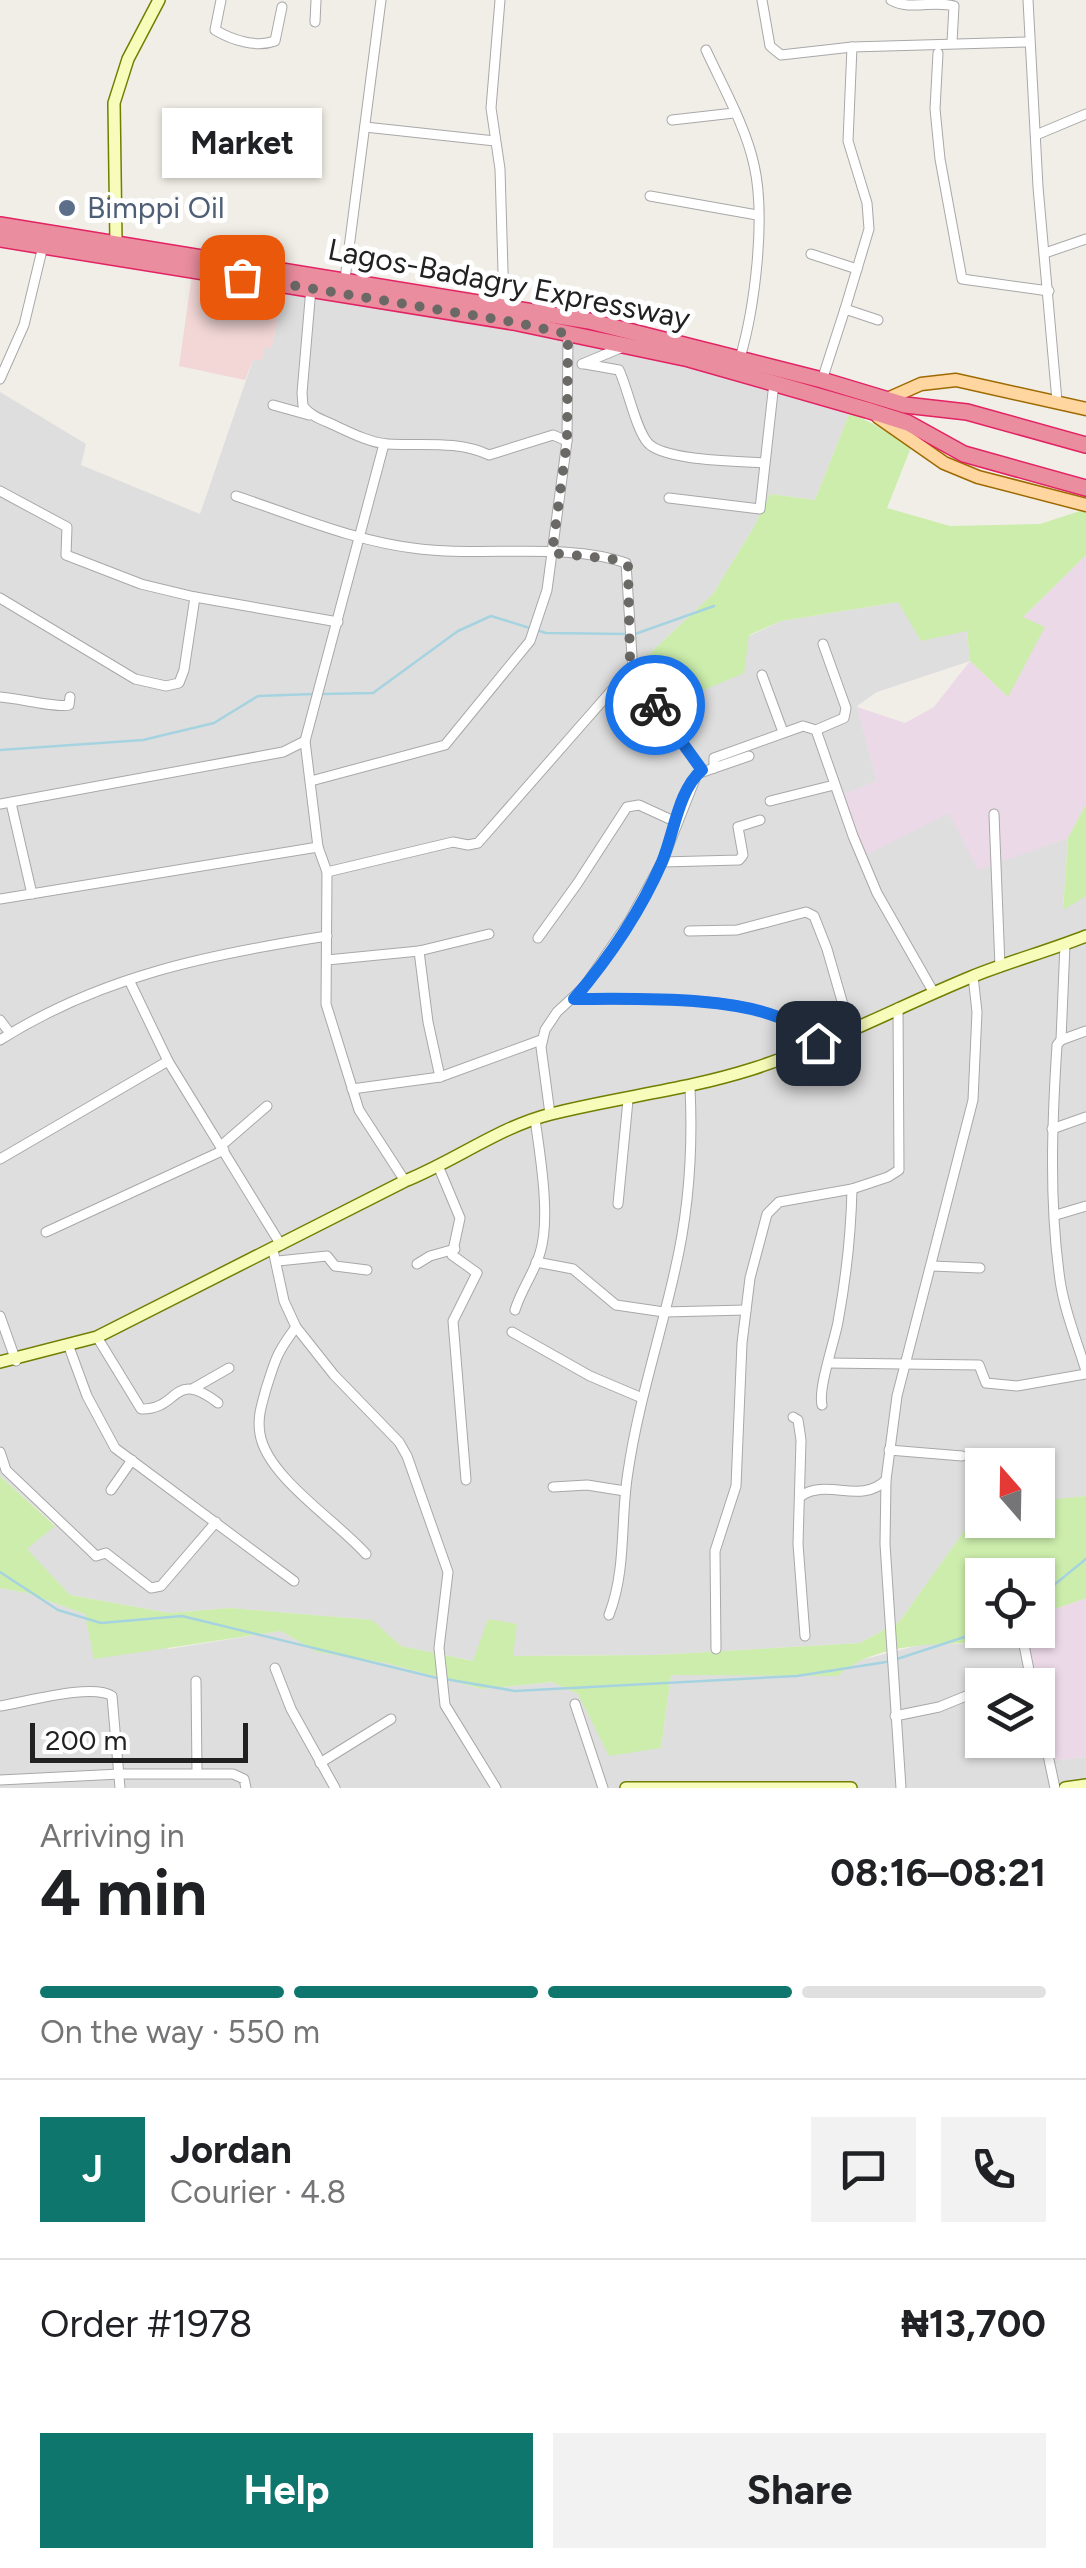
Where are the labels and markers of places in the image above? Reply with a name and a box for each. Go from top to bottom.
callout: Market [162,107,322,177]
place label: Bimppi Oil [87,189,225,226]
marker: Bimppi Oil [56,197,78,219]
pin [200,235,285,320]
pin [776,1001,861,1086]

